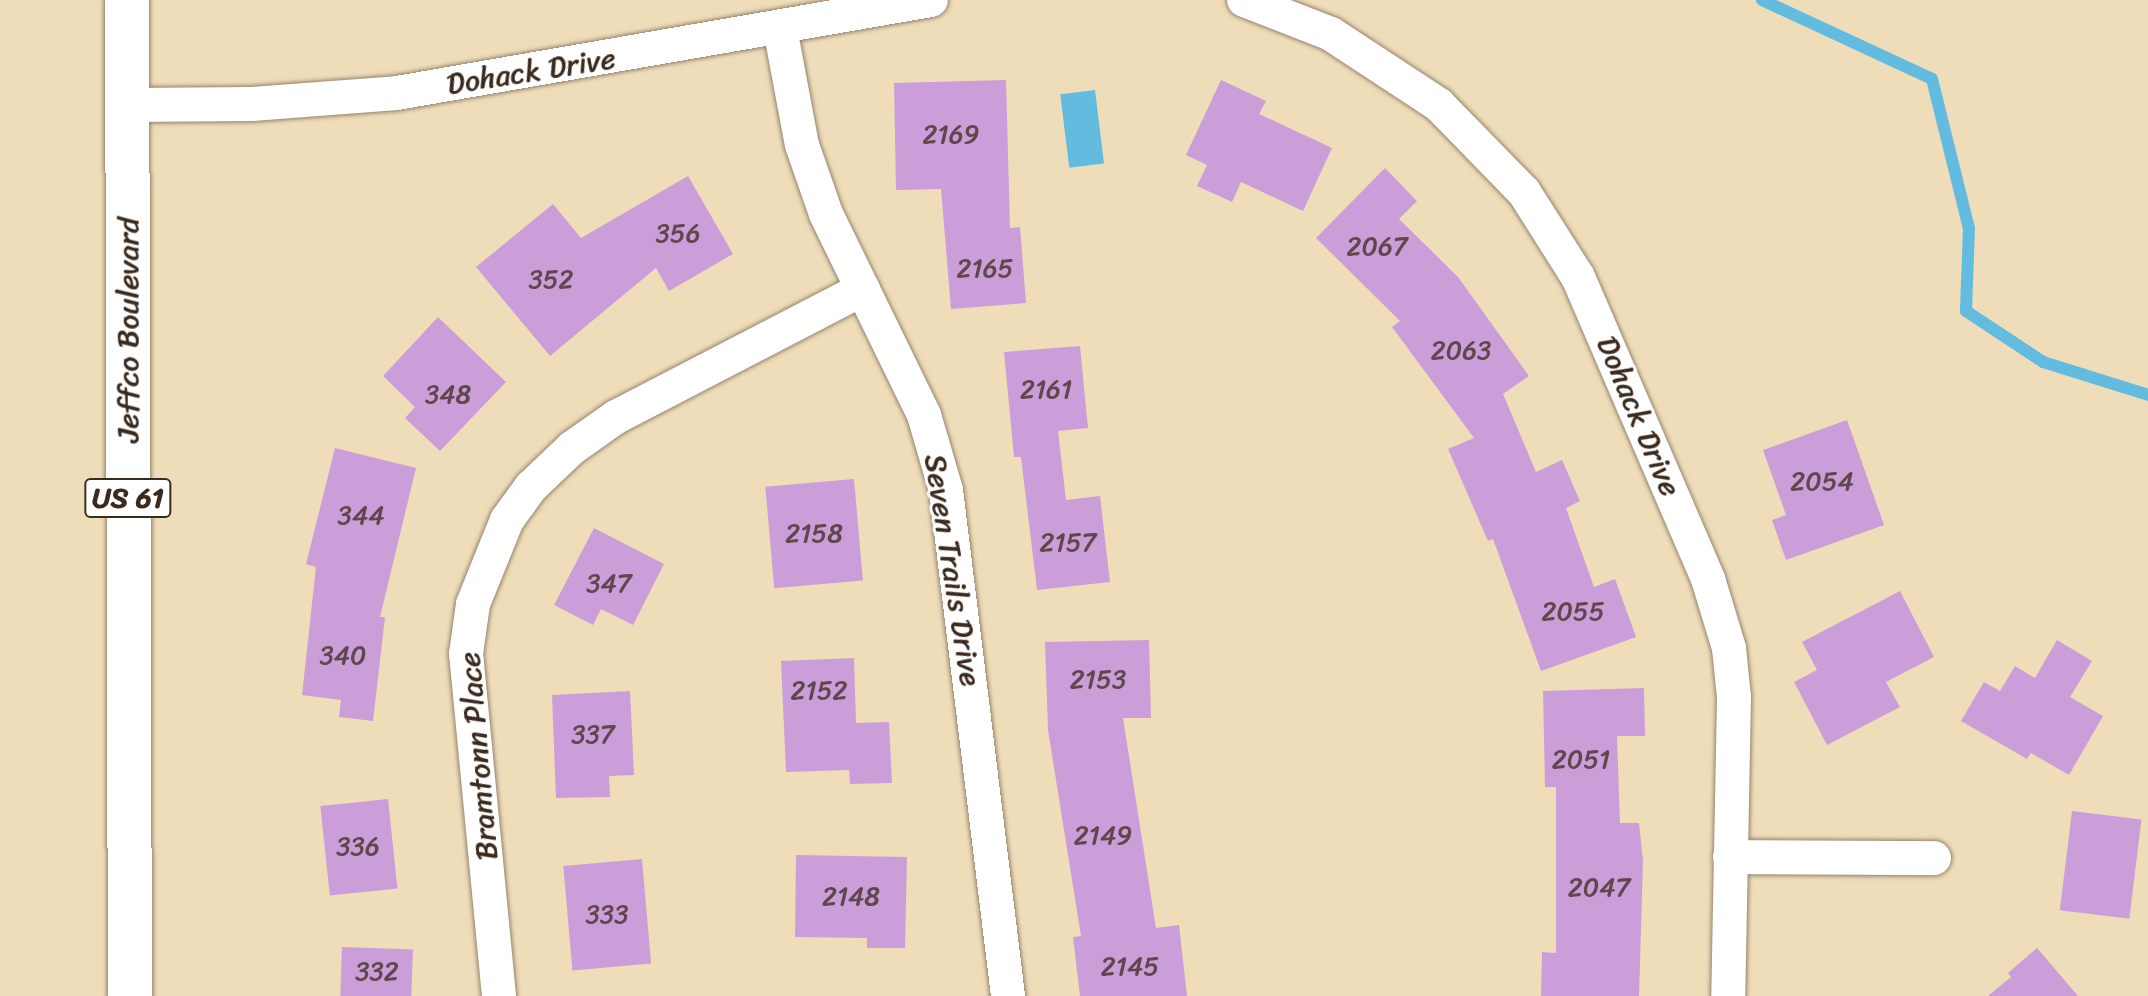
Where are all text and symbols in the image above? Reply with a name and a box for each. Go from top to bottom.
street label: Dohack Drive [444,40,618,102]
house number: 2169 [923,119,979,151]
street label: Jeffco Boulevard [110,218,146,442]
house number: 356 [656,218,700,250]
house number: 2067 [1346,231,1408,263]
house number: 2165 [957,253,1013,285]
house number: 352 [528,264,574,296]
street label: Dohack Drive [1589,330,1689,502]
house number: 2063 [1431,335,1491,367]
house number: 2161 [1020,374,1072,406]
house number: 348 [425,379,471,411]
street label: Seven Trails Drive [917,452,989,688]
house number: 2054 [1790,466,1854,498]
road number: US 61 [84,474,172,522]
house number: 344 [338,500,384,532]
house number: 2158 [785,518,843,550]
house number: 2157 [1040,527,1096,559]
house number: 347 [586,568,632,600]
house number: 2055 [1541,596,1605,628]
house number: 340 [320,640,366,672]
street label: Bramtonn Place [451,650,505,862]
house number: 2153 [1070,664,1126,696]
house number: 2152 [790,675,848,707]
house number: 337 [571,719,615,751]
house number: 2051 [1552,744,1610,776]
house number: 2149 [1074,820,1132,852]
house number: 336 [336,831,380,863]
house number: 2047 [1568,872,1630,904]
house number: 2148 [822,881,880,913]
house number: 333 [586,899,628,931]
house number: 2145 [1101,951,1159,983]
house number: 332 [355,956,399,988]

